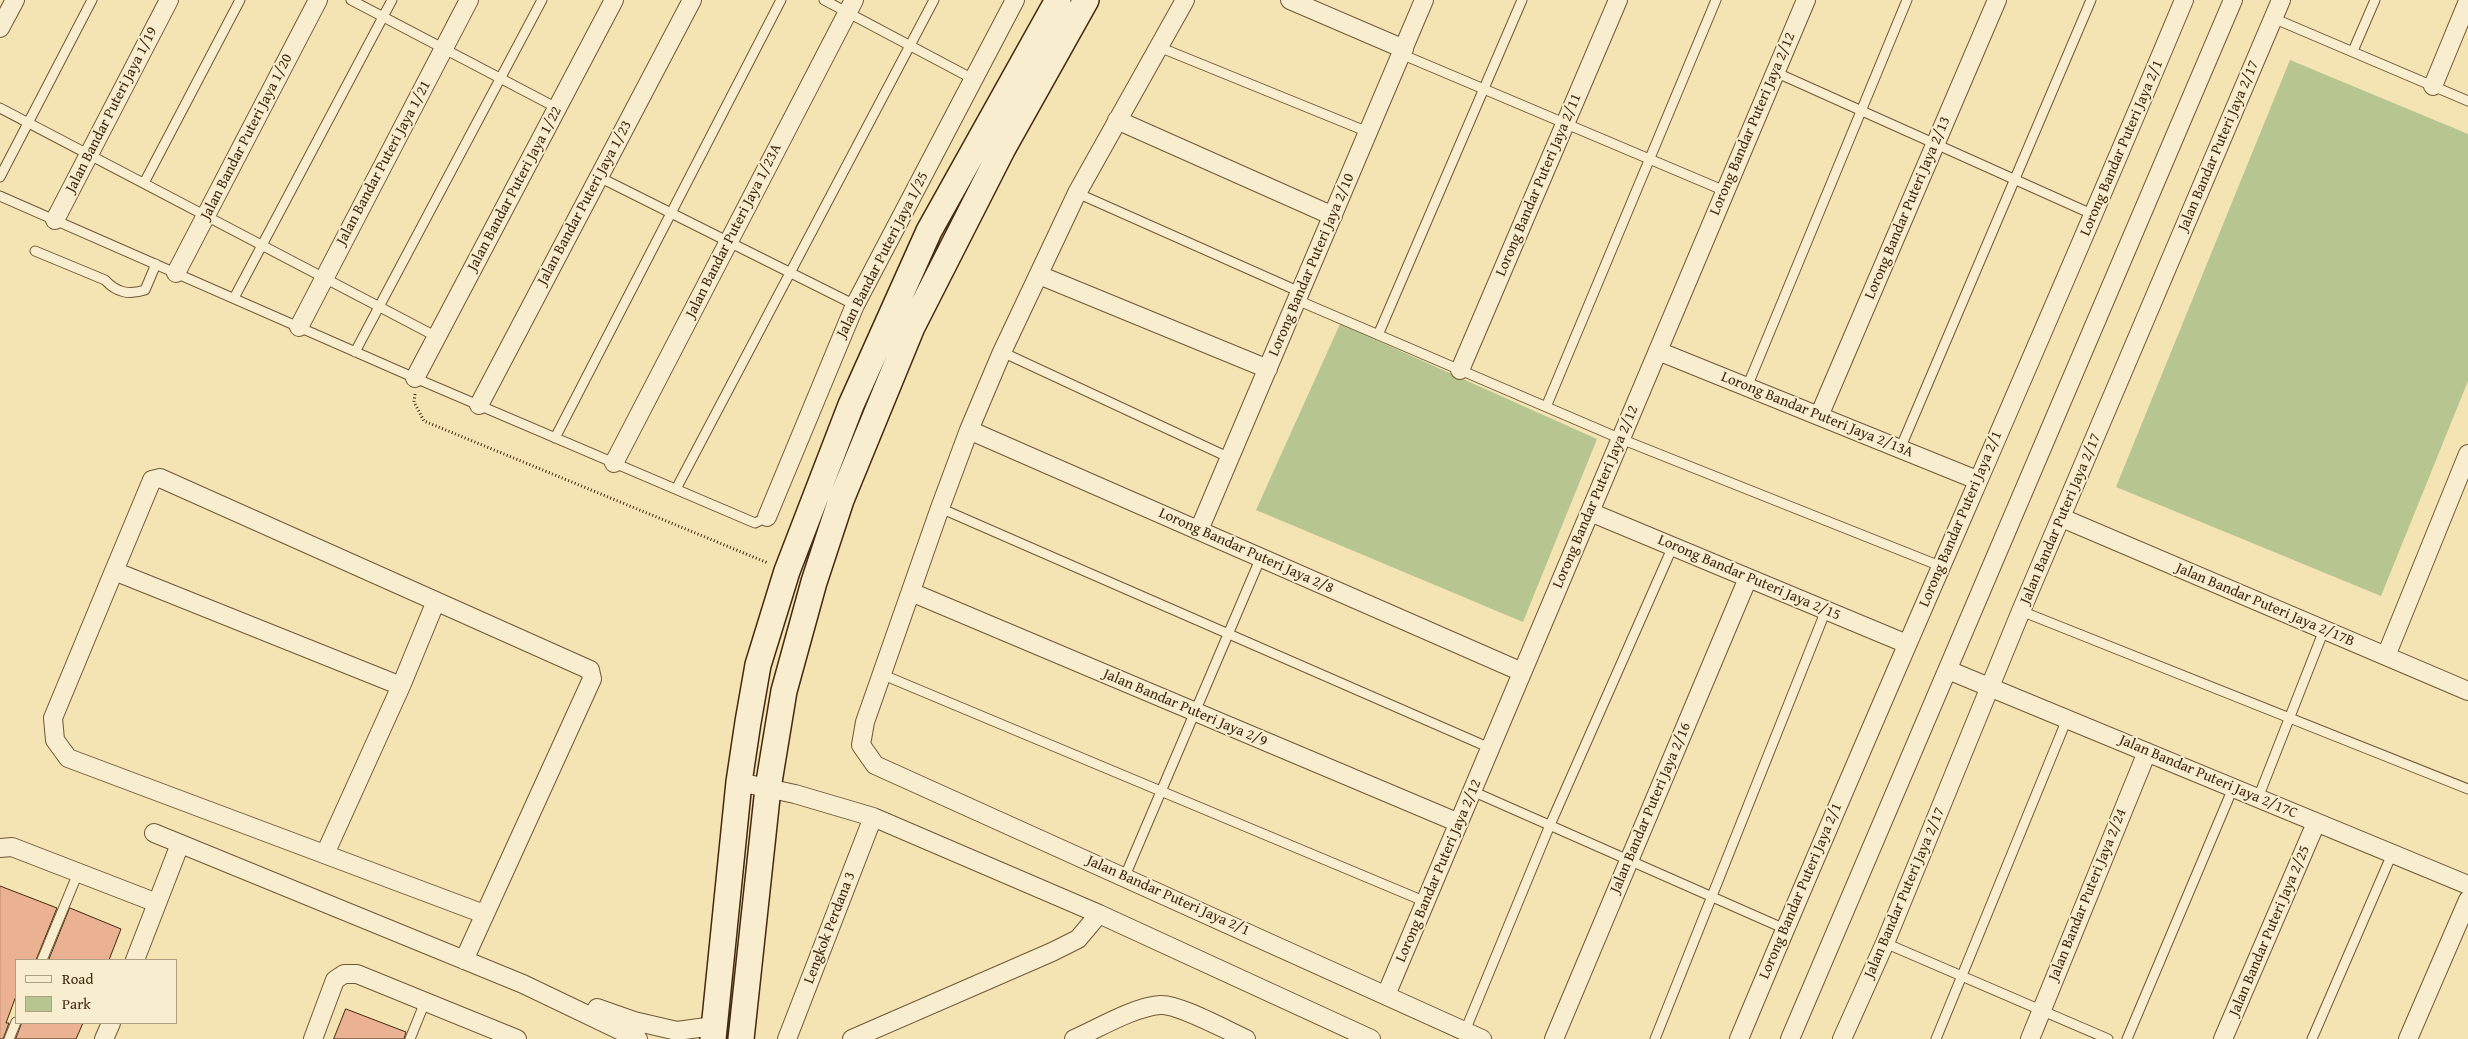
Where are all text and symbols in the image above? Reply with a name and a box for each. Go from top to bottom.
street label: Jalan Bandar Puteri Jaya 1/19 [62,24,162,196]
street label: Lorong Bandar Puteri Jaya 2/12 [1706,30,1800,218]
street label: Jalan Bandar Puteri Jaya 1/20 [197,51,297,223]
street label: Lorong Bandar Puteri Jaya 2/1 [2077,57,2167,239]
street label: Jalan Bandar Puteri Jaya 2/17 [2175,58,2263,234]
street label: Jalan Bandar Puteri Jaya 1/21 [333,78,435,248]
street label: Lorong Bandar Puteri Jaya 2/11 [1492,91,1586,279]
street label: Jalan Bandar Puteri Jaya 1/22 [464,104,566,274]
street label: Lorong Bandar Puteri Jaya 2/13 [1861,114,1955,302]
street label: Jalan Bandar Puteri Jaya 1/23 [534,118,636,288]
street label: Jalan Bandar Puteri Jaya 1/23A [682,141,786,321]
street label: Jalan Bandar Puteri Jaya 1/25 [833,169,933,341]
street label: Lorong Bandar Puteri Jaya 2/10 [1265,171,1359,359]
street label: Lorong Bandar Puteri Jaya 2/13A [1718,368,1916,462]
street label: Lorong Bandar Puteri Jaya 2/12 [1549,403,1643,591]
street label: Lorong Bandar Puteri Jaya 2/1 [1916,428,2006,610]
street label: Jalan Bandar Puteri Jaya 2/17 [2017,431,2105,607]
street label: Lorong Bandar Puteri Jaya 2/8 [1156,504,1336,598]
street label: Lorong Bandar Puteri Jaya 2/15 [1655,531,1843,625]
street label: Jalan Bandar Puteri Jaya 2/17B [2173,559,2357,651]
street label: Jalan Bandar Puteri Jaya 2/9 [1100,665,1270,751]
street label: Jalan Bandar Puteri Jaya 2/16 [1607,720,1695,896]
street label: Jalan Bandar Puteri Jaya 2/17C [2116,731,2300,823]
street label: Lorong Bandar Puteri Jaya 2/12 [1392,777,1486,965]
street label: Lorong Bandar Puteri Jaya 2/1 [1756,800,1846,982]
street label: Jalan Bandar Puteri Jaya 2/17 [1861,805,1949,981]
street label: Jalan Bandar Puteri Jaya 2/24 [2045,806,2131,984]
street label: Jalan Bandar Puteri Jaya 2/25 [2226,843,2314,1019]
street label: Jalan Bandar Puteri Jaya 2/1 [1084,852,1252,940]
street label: Lengkok Perdana 3 [800,870,860,986]
legend [15,959,178,1024]
text: Road [62,968,93,989]
text: Park [62,993,91,1014]

